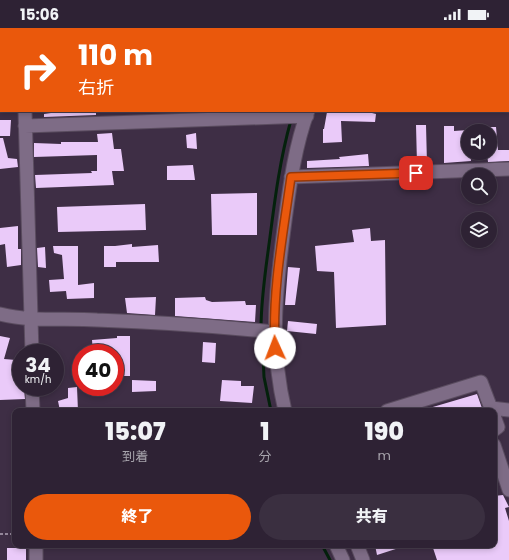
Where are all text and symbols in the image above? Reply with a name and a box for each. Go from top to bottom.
text: 15:06 [20,4,59,25]
text: 110 m [78,36,153,75]
icon: right [12,44,64,96]
text: 右折 [78,75,114,100]
map controls [461,124,497,248]
button: sound [461,124,497,160]
pin [399,156,433,190]
icon: arrive [405,162,427,184]
button: search [461,168,497,204]
button: layers [461,212,497,248]
position arrow [254,327,296,369]
speed limit sign: 40 [72,344,124,396]
text: 34 [25,351,51,379]
text: km/h [25,372,51,387]
text: 15:07 [105,415,166,448]
text: 1 [260,415,270,448]
text: 190 [364,415,404,448]
text: m [378,446,391,465]
text: 到着 [122,447,148,466]
text: 分 [258,447,271,466]
button: 終了 [24,494,251,540]
button: 共有 [259,494,485,540]

